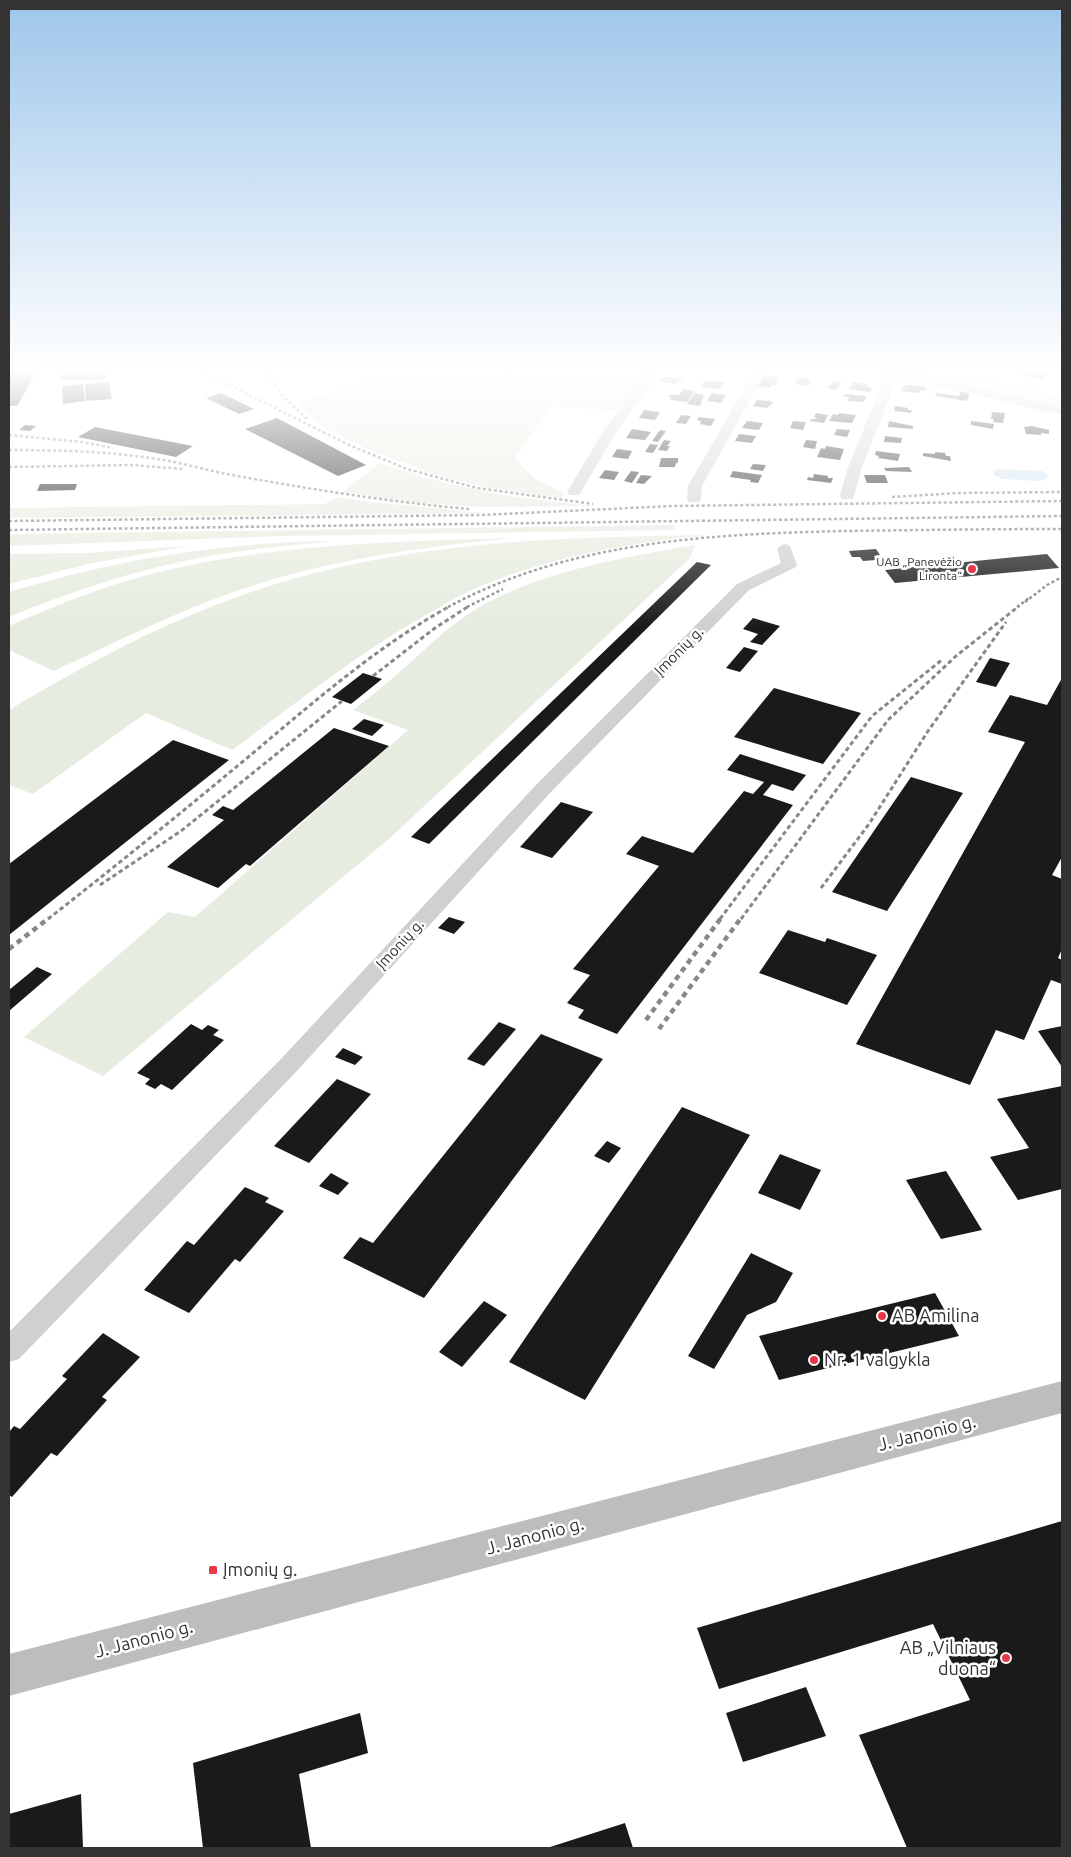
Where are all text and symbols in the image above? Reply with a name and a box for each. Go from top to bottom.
place label: UAB „Panevėžio Lironta“ [876,555,962,582]
marker: UAB „Panevėžio Lironta“ [966,563,978,575]
street label: Įmonių g. [651,623,707,679]
street label: Įmonių g. [372,915,427,972]
place label: AB Amilina [892,1305,979,1325]
marker: AB Amilina [876,1310,888,1322]
place label: Nr. 1 valgykla [824,1349,931,1369]
marker: Nr. 1 valgykla [808,1354,820,1366]
street label: J. Janonio g. [876,1410,978,1454]
street label: J. Janonio g. [484,1512,586,1558]
place label: Įmonių g. [223,1559,298,1579]
marker: Įmonių g. [207,1564,219,1576]
street label: J. Janonio g. [93,1615,195,1661]
place label: AB „Vilniaus duona“ [900,1637,996,1678]
marker: AB „Vilniaus duona“ [1000,1652,1012,1664]

